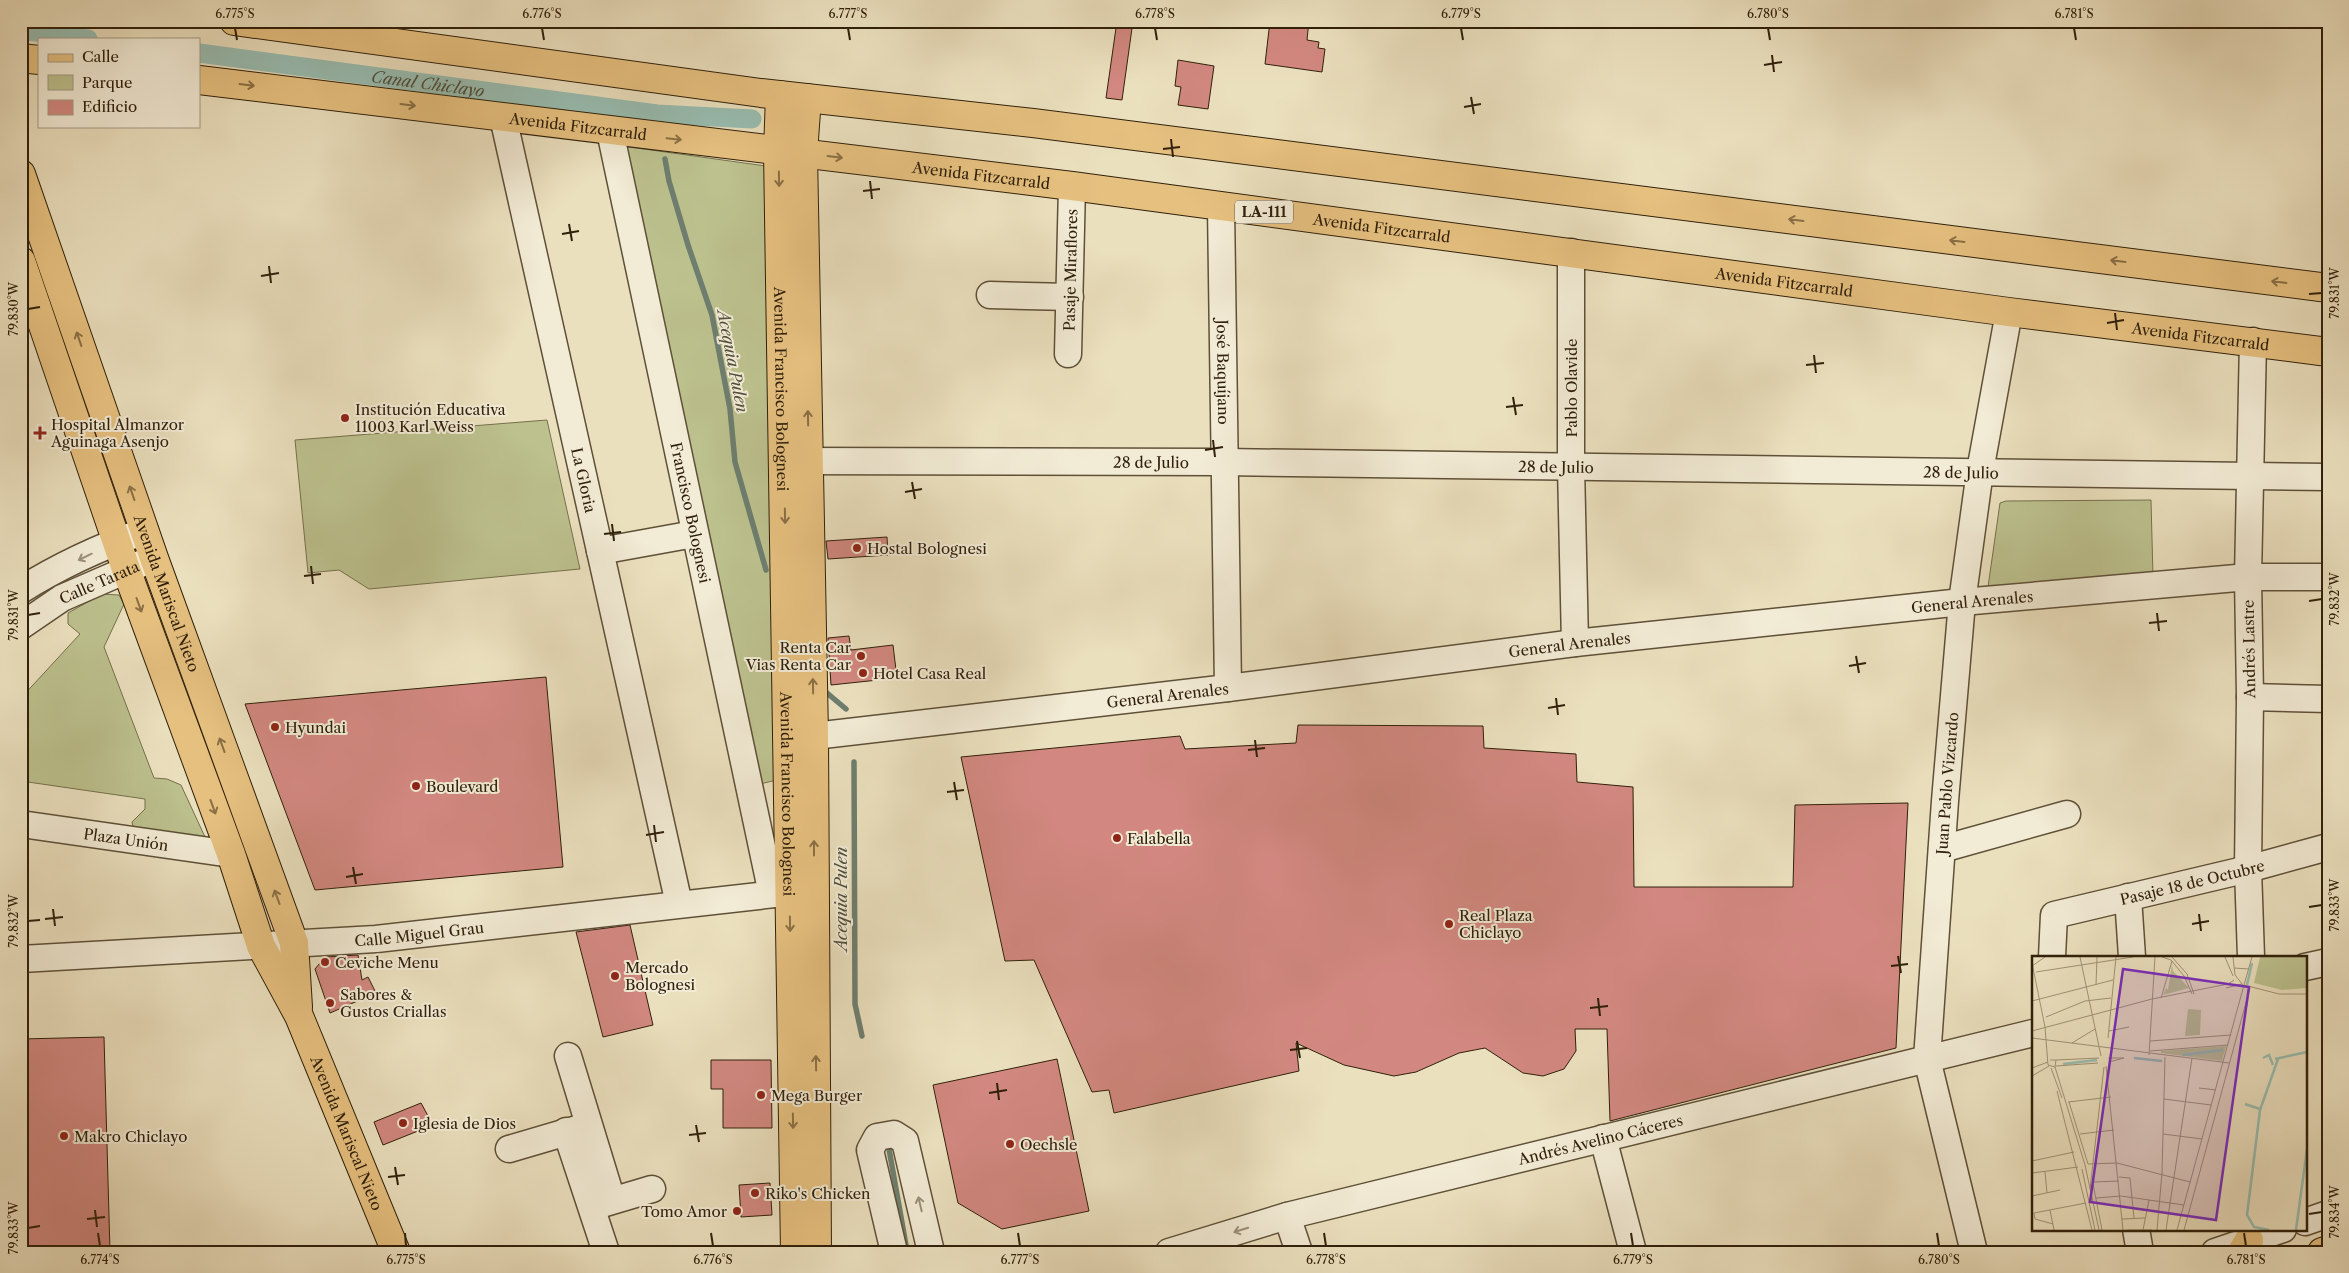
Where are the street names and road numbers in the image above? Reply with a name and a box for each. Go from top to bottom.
street label: Avenida Fitzcarrald [507,108,648,144]
street label: Avenida Fitzcarrald [910,157,1051,193]
road number: LA-111 [1235,200,1293,223]
street label: Pasaje Miraflores [1059,209,1081,331]
street label: Avenida Fitzcarrald [1311,209,1452,246]
street label: Avenida Fitzcarrald [1713,263,1854,300]
street label: Avenida Francisco Bolognesi [771,285,793,492]
street label: José Baquíjano [1213,317,1234,425]
street label: Avenida Fitzcarrald [2130,318,2270,354]
street label: Pablo Olavide [1562,339,1581,437]
street label: Francisco Bolognesi [667,440,715,585]
street label: La Gloria [568,446,601,514]
street label: 28 de Julio [1113,452,1189,471]
street label: 28 de Julio [1518,456,1594,477]
street label: 28 de Julio [1923,462,1999,482]
street label: Avenida Mariscal Nieto [130,511,204,674]
street label: Calle Tarata [56,556,142,608]
street label: General Arenales [1910,586,2034,617]
street label: Andrés Lastre [2239,599,2259,700]
street label: General Arenales [1507,628,1631,661]
street label: General Arenales [1106,678,1230,712]
street label: Avenida Francisco Bolognesi [777,690,799,897]
street label: Juan Pablo Vizcardo [1932,711,1962,857]
street label: Plaza Unión [82,824,170,855]
street label: Pasaje 18 de Octubre [2118,855,2267,909]
street label: Calle Miguel Grau [354,917,485,950]
street label: Avenida Mariscal Nieto [306,1052,387,1213]
street label: Andrés Avelino Cáceres [1515,1110,1685,1169]

